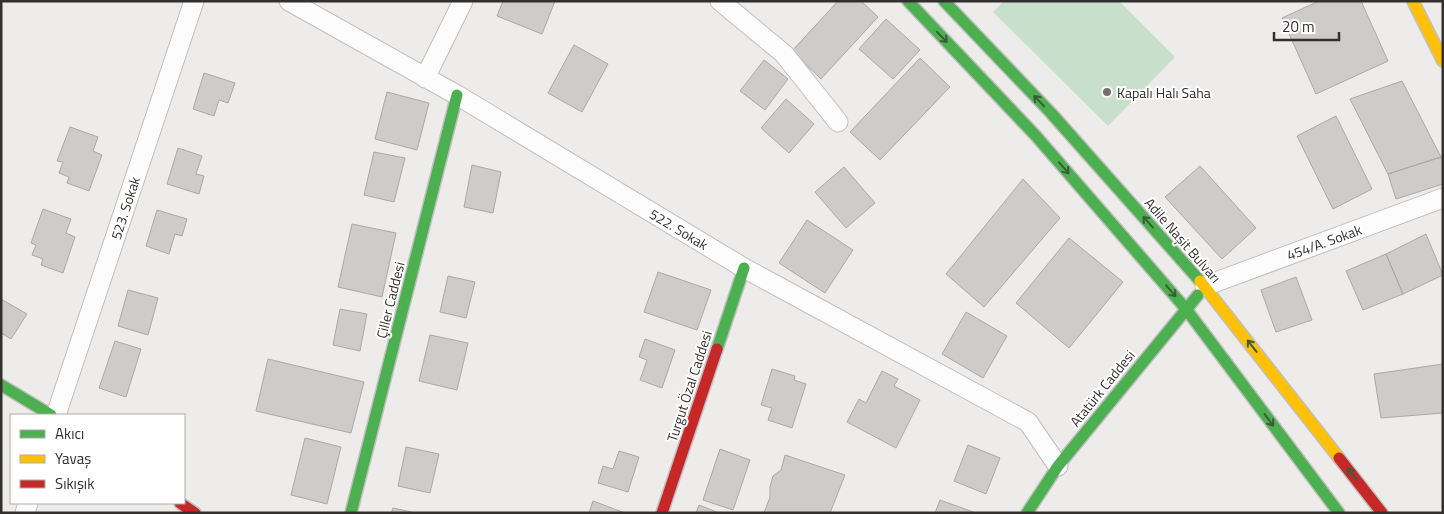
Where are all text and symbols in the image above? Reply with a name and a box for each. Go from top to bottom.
scale bar [1274,10,1339,42]
text: 20 m [1282,15,1315,38]
one-way arrow [936,30,948,43]
place label: Kapalı Halı Saha [1117,82,1211,103]
marker: Kapalı Halı Saha [1101,86,1113,98]
one-way arrow [1033,95,1045,107]
one-way arrow [1059,162,1070,175]
street label: 523. Sokak [105,174,145,242]
street label: Adile Naşit Bulvarı [1140,193,1226,287]
street label: 522. Sokak [646,203,713,255]
one-way arrow [1142,215,1153,228]
street label: 454/A. Sokak [1284,219,1365,265]
street label: Çiller Caddesi [370,260,410,340]
one-way arrow [1165,284,1177,297]
street label: Turgut Özal Caddesi [661,328,717,444]
one-way arrow [1247,339,1257,353]
street label: Atatürk Caddesi [1065,345,1139,431]
one-way arrow [1264,413,1275,426]
legend [10,414,185,504]
text: Akıcı [55,422,84,445]
text: Yavaş [55,447,91,470]
one-way arrow [1347,467,1357,481]
text: Sıkışık [55,472,94,495]

